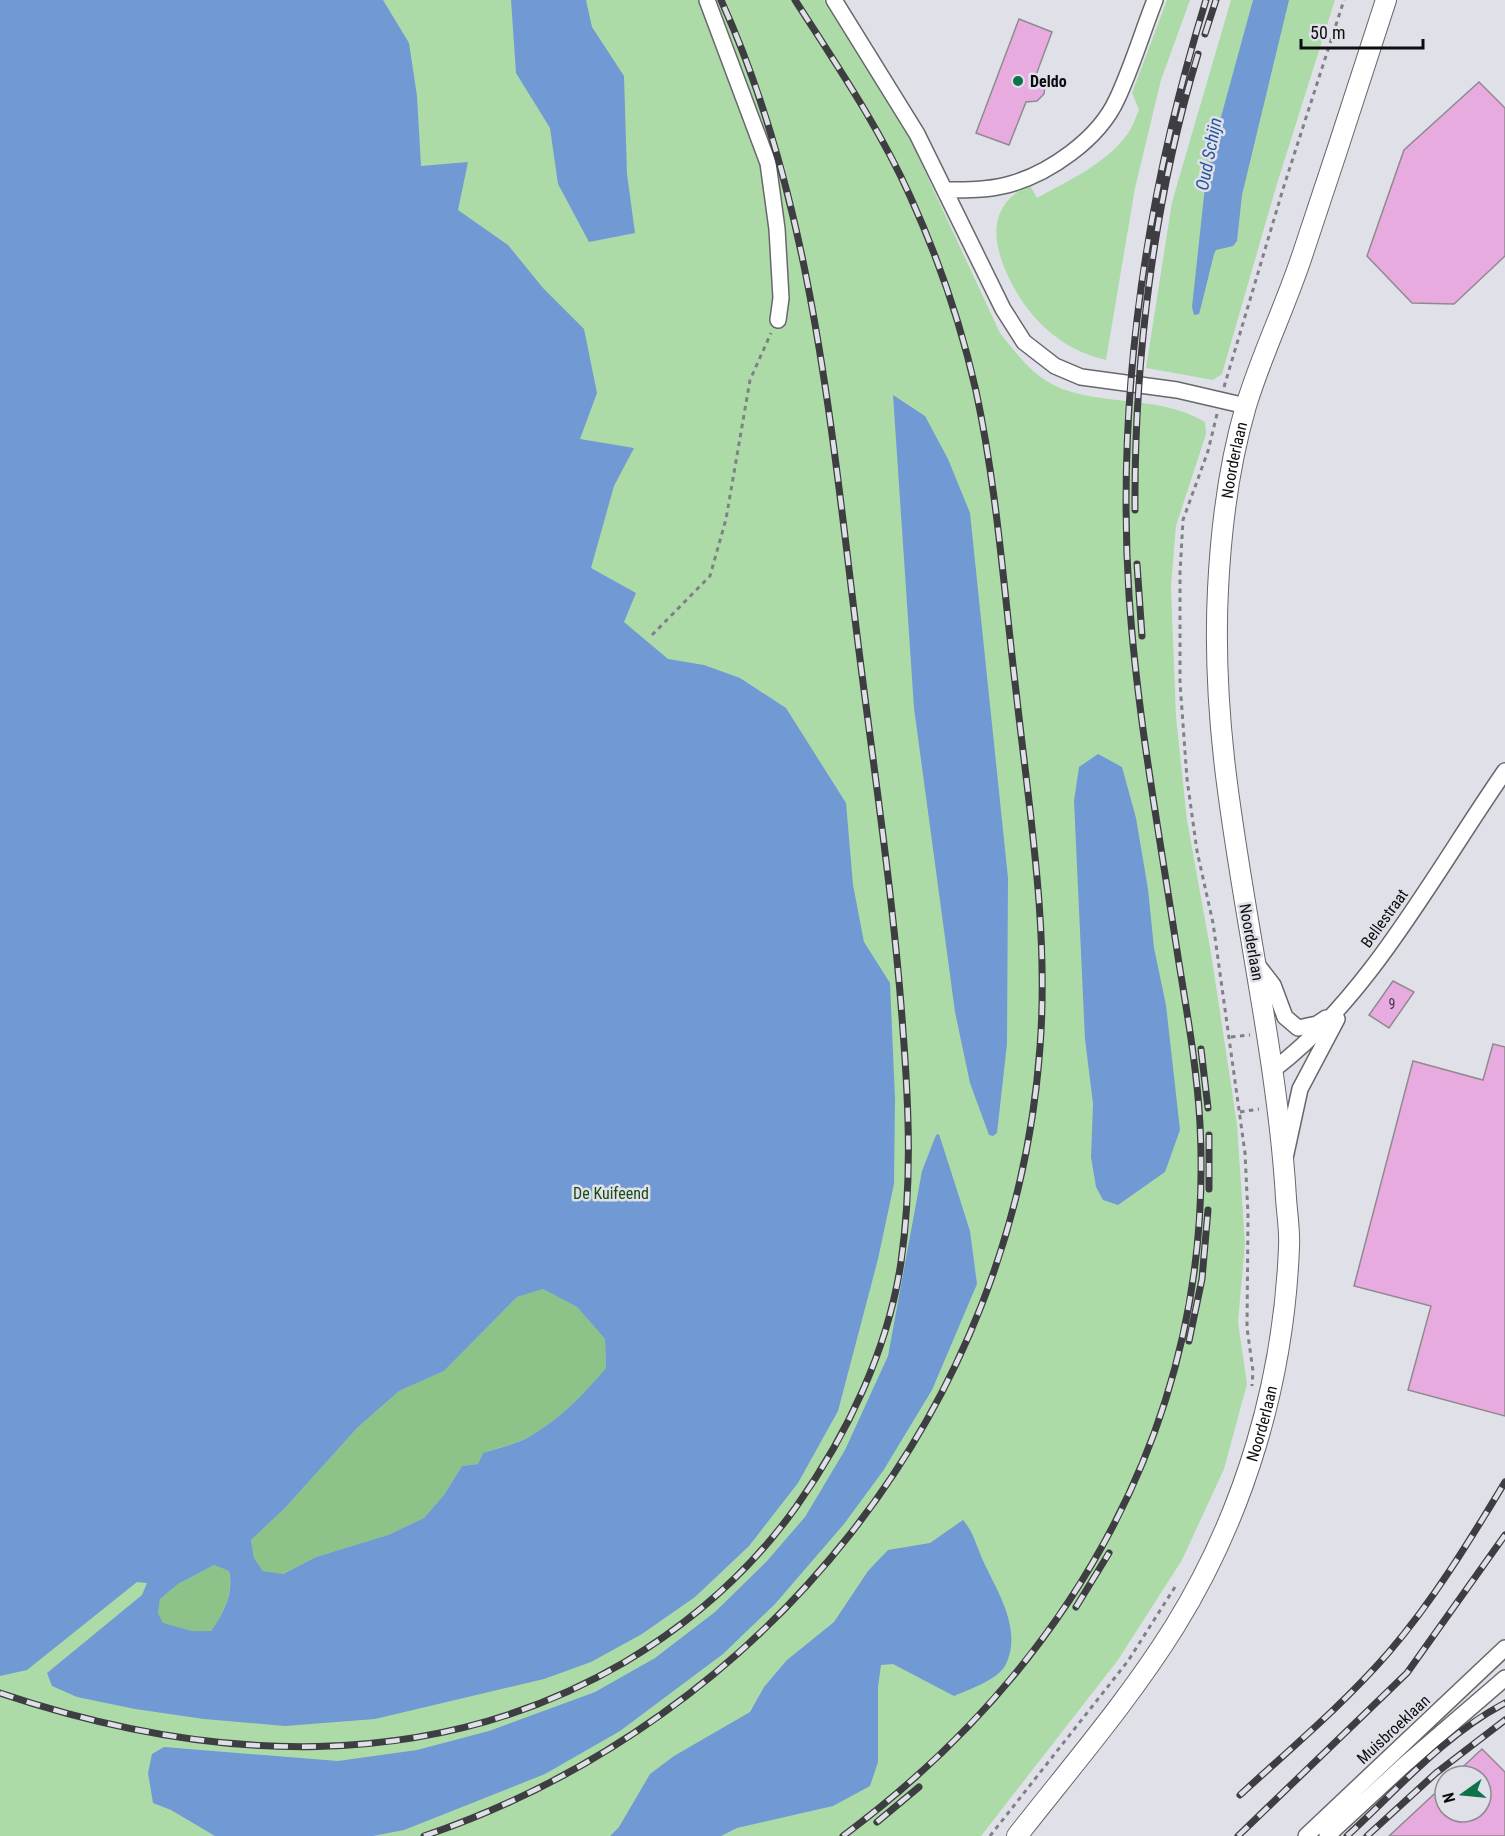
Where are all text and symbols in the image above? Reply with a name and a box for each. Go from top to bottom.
scale bar [1301,12,1422,50]
text: 50 m [1310,22,1345,43]
place label: Deldo [1030,72,1067,91]
marker: Deldo [1011,74,1025,88]
water label: Oud Schijn [1191,116,1226,192]
street label: Noorderlaan [1218,420,1251,500]
street label: Bellestraat [1357,885,1412,951]
street label: Noorderlaan [1235,902,1268,982]
house number: 9 [1389,996,1395,1012]
park label: De Kuifeend [573,1184,649,1203]
street label: Noorderlaan [1243,1384,1281,1464]
street label: Muisbroeklaan [1353,1691,1434,1768]
north arrow [1433,1764,1493,1824]
text: N [1439,1791,1459,1805]

